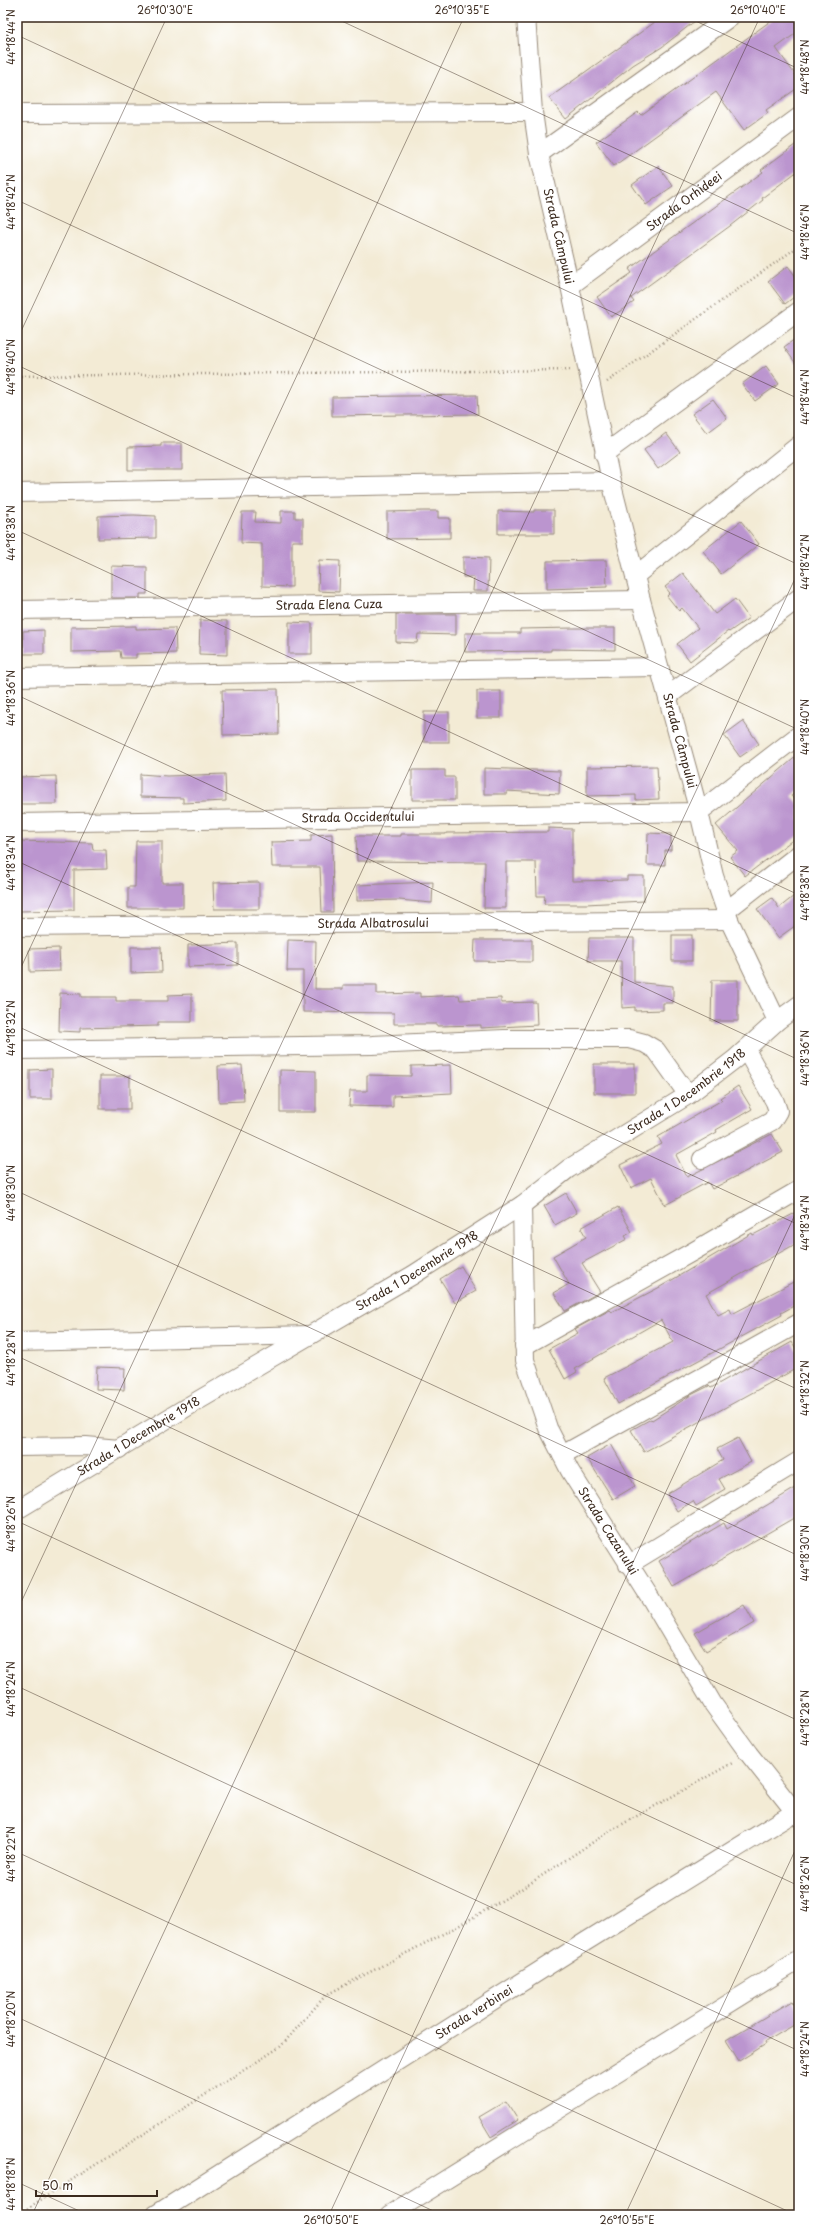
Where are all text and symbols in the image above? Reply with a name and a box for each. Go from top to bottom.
text: 26°10'30"E [137,2,193,17]
text: 26°10'35"E [435,2,489,17]
text: 26°10'40"E [730,2,786,17]
text: 44°18'44"N [3,9,18,65]
text: 44°18'48"N [797,39,812,95]
street label: Strada Orhideei [642,167,725,235]
text: 44°18'42"N [3,174,18,230]
street label: Strada Câmpului [539,186,579,286]
text: 44°18'46"N [797,204,812,260]
text: 44°18'40"N [3,339,18,395]
text: 44°18'44"N [797,369,812,425]
text: 44°18'38"N [3,505,18,561]
text: 44°18'42"N [797,534,812,590]
street label: Strada Elena Cuza [275,594,383,614]
text: 44°18'36"N [3,670,18,726]
street label: Strada Câmpului [659,691,702,790]
text: 44°18'40"N [797,699,812,755]
street label: Strada Occidentului [301,807,415,826]
text: 44°18'34"N [3,835,18,891]
text: 44°18'38"N [797,865,812,921]
street label: Strada Albatrosului [317,913,429,932]
text: 44°18'32"N [3,1000,18,1056]
text: 44°18'36"N [797,1030,812,1086]
street label: Strada 1 Decembrie 1918 [623,1044,749,1139]
text: 44°18'30"N [3,1165,18,1221]
text: 44°18'34"N [797,1195,812,1251]
street label: Strada 1 Decembrie 1918 [352,1225,481,1315]
text: 44°18'28"N [3,1330,18,1386]
text: 44°18'32"N [797,1360,812,1416]
street label: Strada 1 Decembrie 1918 [73,1391,203,1480]
street label: Strada Cazanului [574,1483,643,1578]
text: 44°18'26"N [3,1496,18,1552]
text: 44°18'30"N [797,1525,812,1581]
text: 44°18'24"N [3,1661,18,1717]
text: 44°18'28"N [797,1690,812,1746]
text: 44°18'22"N [3,1826,18,1882]
text: 44°18'26"N [797,1856,812,1912]
street label: Strada verbinei [431,1980,516,2043]
text: 44°18'20"N [3,1990,18,2047]
text: 44°18'24"N [797,2021,812,2077]
text: 44°18'18"N [3,2157,18,2211]
scale bar [36,2172,157,2198]
text: 50 m [42,2176,73,2194]
text: 26°10'50"E [303,2212,359,2227]
text: 26°10'55"E [600,2212,654,2227]

